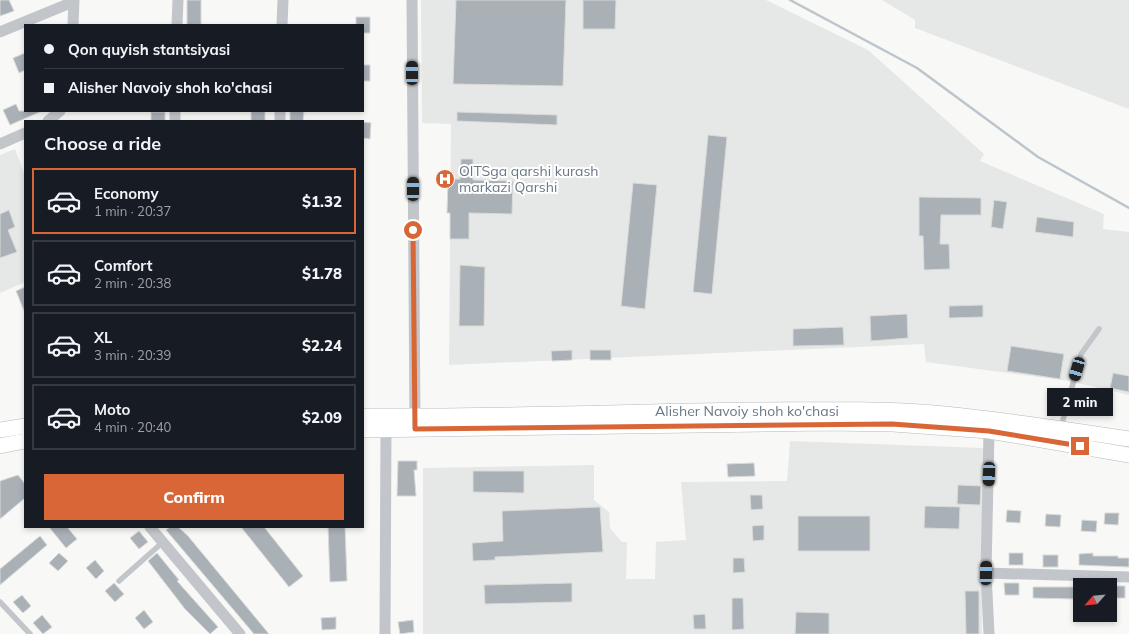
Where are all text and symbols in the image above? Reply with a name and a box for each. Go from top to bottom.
text: Qon quyish stantsiyasi [68,40,230,59]
car [406,61,418,85]
text: Alisher Navoiy shoh ko'chasi [68,78,272,97]
text: Choose a ride [44,132,161,155]
place label: OITSga qarshi kurash markazi Qarshi [459,162,599,196]
hospital icon: OITSga qarshi kurash markazi Qarshi [434,168,456,190]
car [407,177,419,201]
icon: car [46,183,82,219]
text: Economy [94,184,159,203]
text: $1.32 [302,192,342,211]
text: 1 min · 20:37 [94,203,171,219]
route start [404,221,422,239]
icon: car [46,255,82,291]
text: Comfort [94,256,152,275]
text: $1.78 [302,264,342,283]
text: 2 min · 20:38 [94,275,171,291]
icon: car [46,327,82,363]
text: XL [94,328,112,347]
text: $2.24 [302,336,342,355]
text: 3 min · 20:39 [94,347,171,363]
car [1068,356,1086,382]
callout: 2 min [1047,388,1113,416]
text: 2 min [1063,394,1097,410]
icon: car [46,399,82,435]
text: Moto [94,400,130,419]
street label: Alisher Navoiy shoh ko'chasi [655,402,839,420]
text: $2.09 [302,408,342,427]
text: 4 min · 20:40 [94,419,171,435]
route end [1071,437,1089,455]
car [983,462,995,486]
button: Confirm [44,474,344,520]
car [980,561,992,585]
north arrow [1073,578,1117,622]
map controls [1073,578,1117,622]

